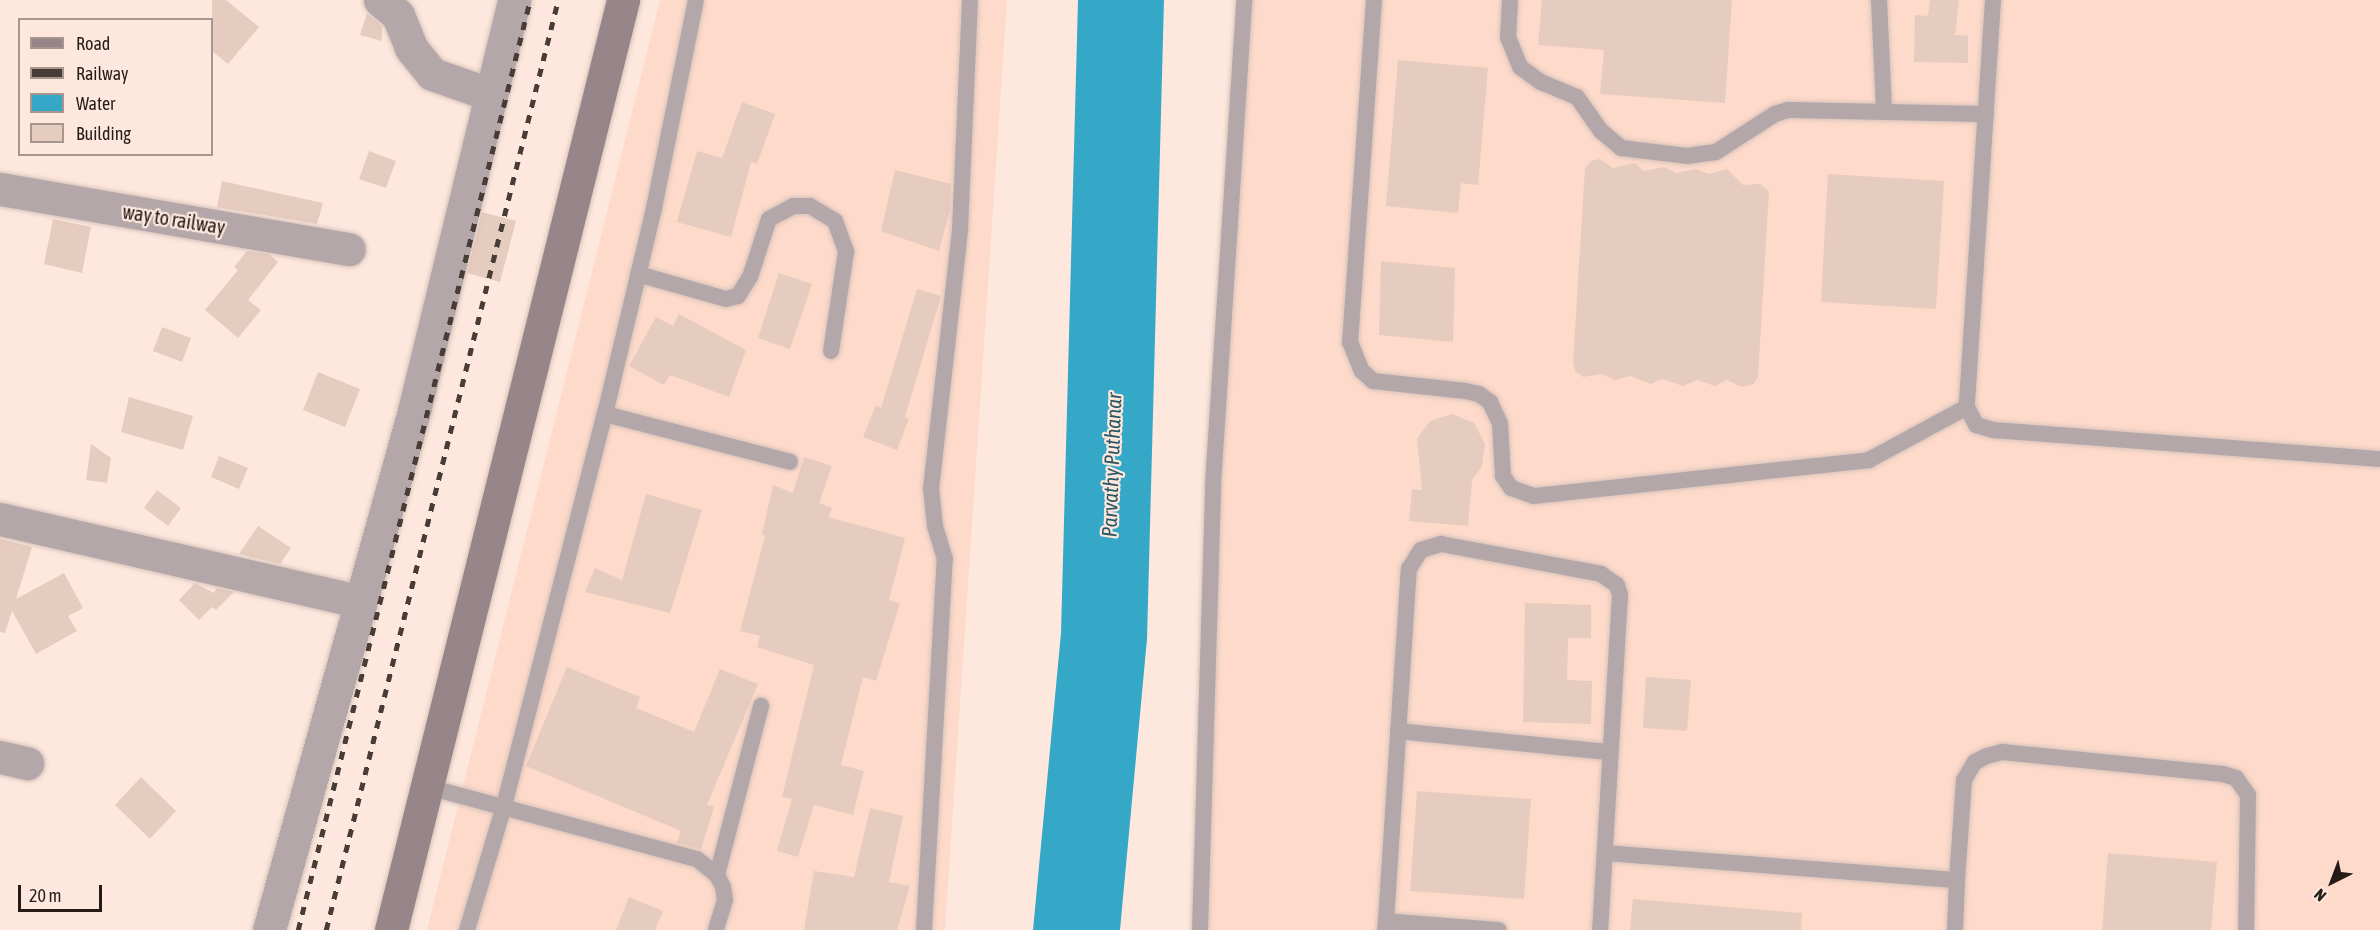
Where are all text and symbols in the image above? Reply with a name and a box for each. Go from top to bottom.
legend [18,18,213,156]
text: Road [76,33,110,54]
text: Railway [76,63,128,84]
text: Water [76,93,115,114]
text: Building [76,123,131,144]
street label: way to railway [121,199,227,239]
water label: Parvathy Puthanar [1096,392,1126,538]
north arrow [2302,852,2362,912]
scale bar [21,873,105,911]
text: 20 m [29,885,61,906]
text: N [2310,886,2329,905]

